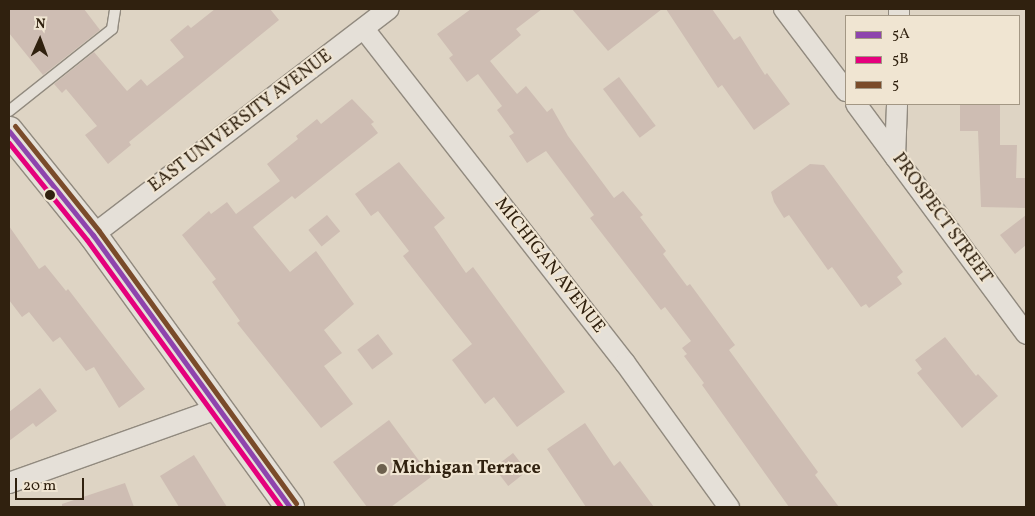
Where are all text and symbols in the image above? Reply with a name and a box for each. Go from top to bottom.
north arrow [15,15,65,65]
text: N [35,15,46,34]
legend [845,15,1020,105]
text: 5A [892,24,910,45]
street label: EAST UNIVERSITY AVENUE [145,46,337,198]
text: 5B [892,49,909,70]
text: 5 [892,74,899,95]
street label: PROSPECT STREET [886,149,996,289]
unlabelled marker [45,190,55,200]
street label: MICHIGAN AVENUE [489,194,609,338]
place label: Michigan Terrace [392,458,541,480]
marker: Michigan Terrace [376,463,388,475]
scale bar [18,468,86,500]
text: 20 m [23,476,56,497]

